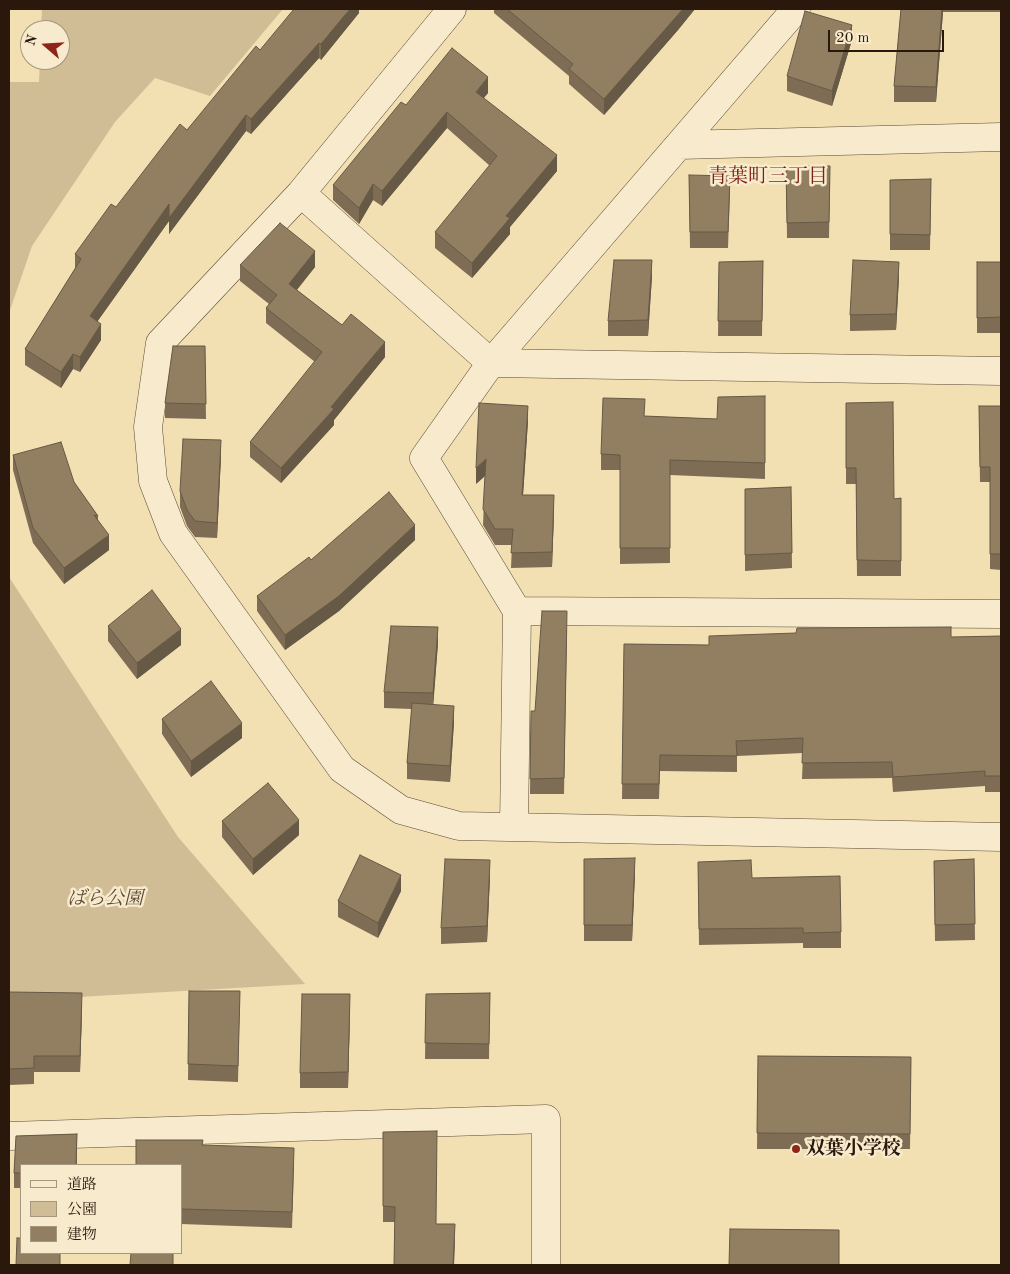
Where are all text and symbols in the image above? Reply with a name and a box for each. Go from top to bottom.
north arrow [20,20,70,70]
scale bar [830,20,946,52]
text: 20 m [836,31,870,46]
text: N [23,33,40,48]
district label: 青葉町三丁目 [708,165,828,189]
park label: ばら公園 [67,888,143,910]
place label: 双葉小学校 [806,1138,901,1160]
marker: 双葉小学校 [790,1143,802,1155]
legend [20,1164,182,1254]
text: 道路 [67,1178,97,1193]
text: 公園 [67,1203,97,1218]
text: 建物 [67,1228,97,1243]

